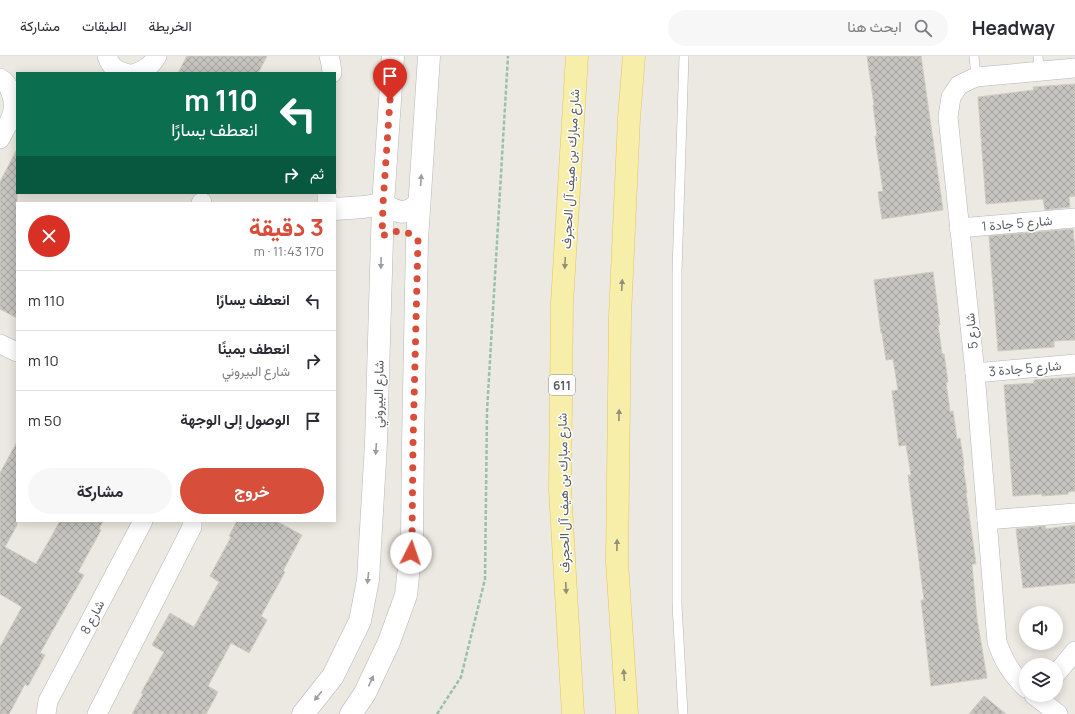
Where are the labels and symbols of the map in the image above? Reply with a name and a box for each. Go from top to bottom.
pin [373,59,407,100]
street label: شارع مبارك بن هيف آل الحجرف [557,89,584,249]
one-way arrow [417,174,424,186]
street label: شارع 5 جادة 1 [981,211,1053,236]
one-way arrow [378,257,384,270]
one-way arrow [561,257,568,269]
one-way arrow [618,279,625,291]
street label: شارع 5 [960,312,983,350]
street label: شارع 5 جادة 3 [988,356,1062,381]
street label: شارع البيروني [368,360,390,428]
road number: 611 [549,375,575,395]
one-way arrow [616,408,622,421]
street label: شارع مبارك بن هيف آل الحجرف [553,413,574,573]
one-way arrow [373,443,380,455]
position arrow [390,532,432,574]
one-way arrow [614,538,620,551]
one-way arrow [364,572,371,584]
one-way arrow [563,582,569,595]
street label: شارع 8 [76,597,109,638]
one-way arrow [621,669,628,681]
one-way arrow [368,675,374,686]
one-way arrow [313,691,322,701]

